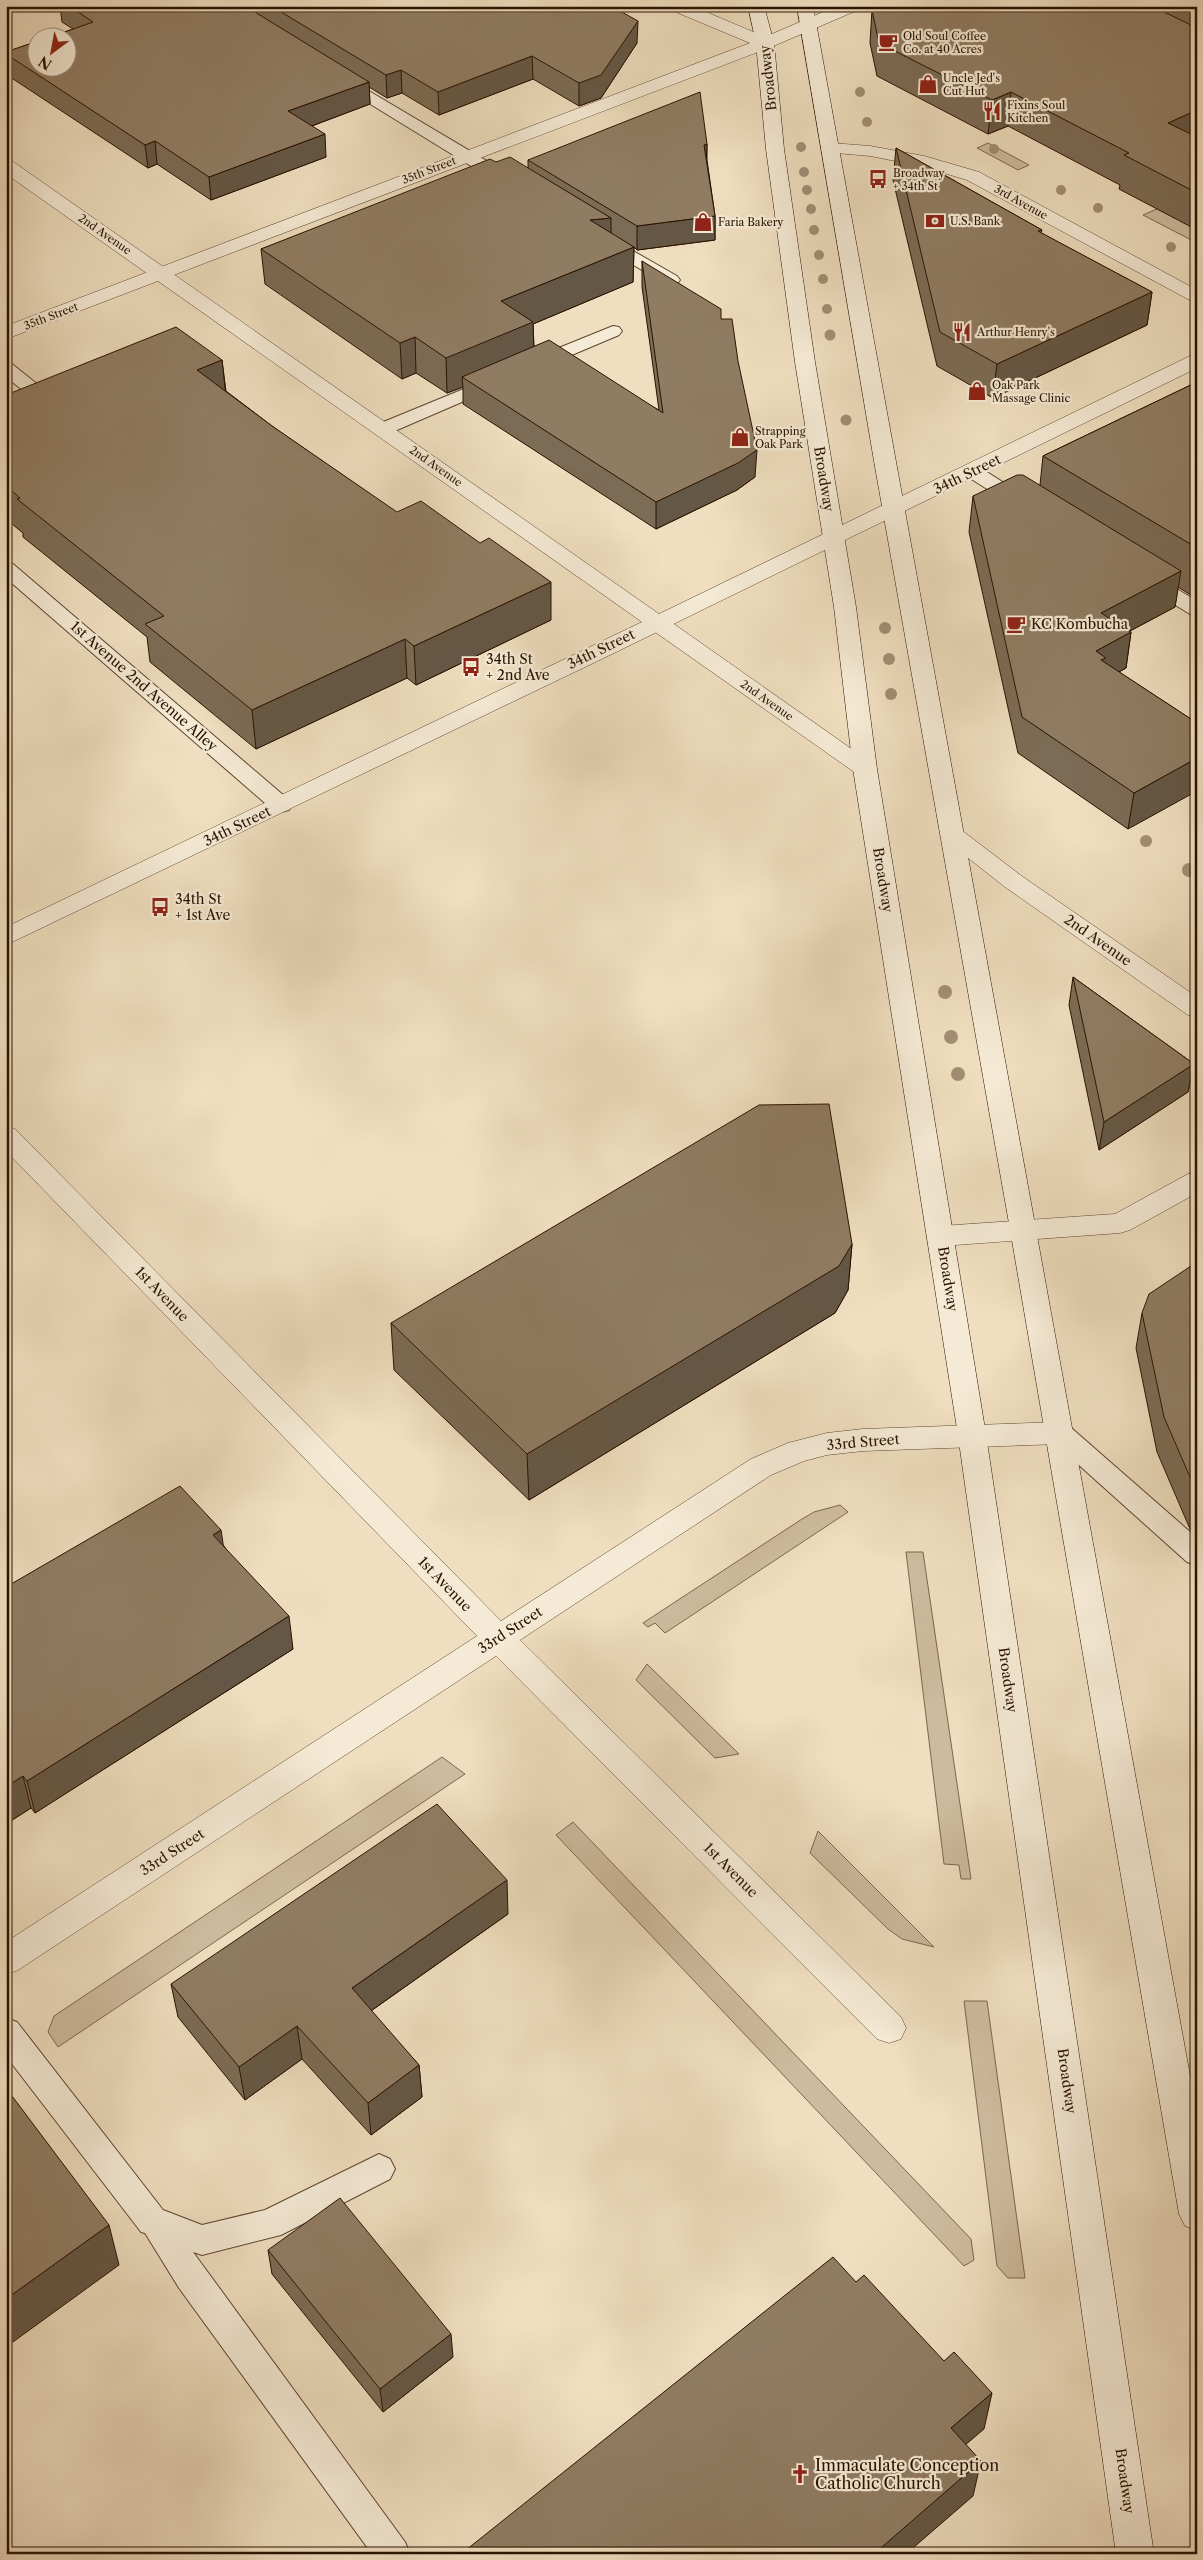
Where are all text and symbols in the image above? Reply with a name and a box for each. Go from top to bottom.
north arrow [28,28,78,78]
place label: Old Soul Coffee Co. at 40 Acres [903,29,986,56]
cafe icon: Old Soul Coffee Co. at 40 Acres [877,31,899,53]
street label: Broadway [756,44,780,112]
text: N [35,52,55,74]
place label: Uncle Jed's Cut Hut [943,71,1000,98]
shop icon: Uncle Jed's Cut Hut [917,73,939,95]
place label: Fixins Soul Kitchen [1007,98,1066,125]
restaurant icon: Fixins Soul Kitchen [981,100,1003,122]
street label: 35th Street [400,153,458,187]
place label: Broadway + 34th St [893,166,946,193]
bus stop icon: Broadway + 34th St [867,168,889,190]
street label: 3rd Avenue [992,182,1050,222]
bank icon: U.S. Bank [924,210,946,232]
street label: 2nd Avenue [76,211,134,257]
shop icon: Faria Bakery [692,211,714,233]
place label: U.S. Bank [950,214,1001,228]
place label: Faria Bakery [718,215,784,229]
street label: 35th Street [22,299,80,333]
restaurant icon: Arthur Henry's [951,321,973,343]
place label: Arthur Henry's [976,325,1055,339]
place label: Oak Park Massage Clinic [992,378,1070,405]
shop icon: Oak Park Massage Clinic [966,380,988,402]
place label: Strapping Oak Park [755,424,806,451]
shop icon: Strapping Oak Park [729,426,751,448]
street label: 2nd Avenue [407,443,465,489]
street label: Broadway [810,445,838,513]
street label: 34th Street [930,450,1004,498]
cafe icon: KC Kombucha [1005,613,1027,635]
place label: KC Kombucha [1031,615,1129,633]
street label: 1st Avenue 2nd Avenue Alley [67,617,221,755]
street label: 34th Street [564,625,638,673]
place label: 34th St + 2nd Ave [486,650,550,684]
bus stop icon: 34th St + 2nd Ave [460,656,482,678]
street label: 2nd Avenue [738,677,796,723]
street label: 34th Street [200,802,274,850]
street label: Broadway [869,846,897,914]
place label: 34th St + 1st Ave [175,890,230,924]
bus stop icon: 34th St + 1st Ave [149,896,171,918]
street label: 2nd Avenue [1061,910,1135,970]
street label: Broadway [934,1245,962,1313]
street label: 1st Avenue [131,1263,193,1325]
street label: 33rd Street [826,1430,900,1454]
street label: 1st Avenue [414,1553,476,1615]
street label: 33rd Street [474,1603,546,1657]
street label: Broadway [995,1646,1022,1714]
street label: 33rd Street [136,1825,208,1879]
street label: 1st Avenue [700,1839,762,1901]
street label: Broadway [1054,2047,1081,2115]
street label: Broadway [1112,2447,1139,2515]
place label: Immaculate Conception Catholic Church [815,2455,999,2493]
church icon: Immaculate Conception Catholic Church [789,2463,811,2485]

